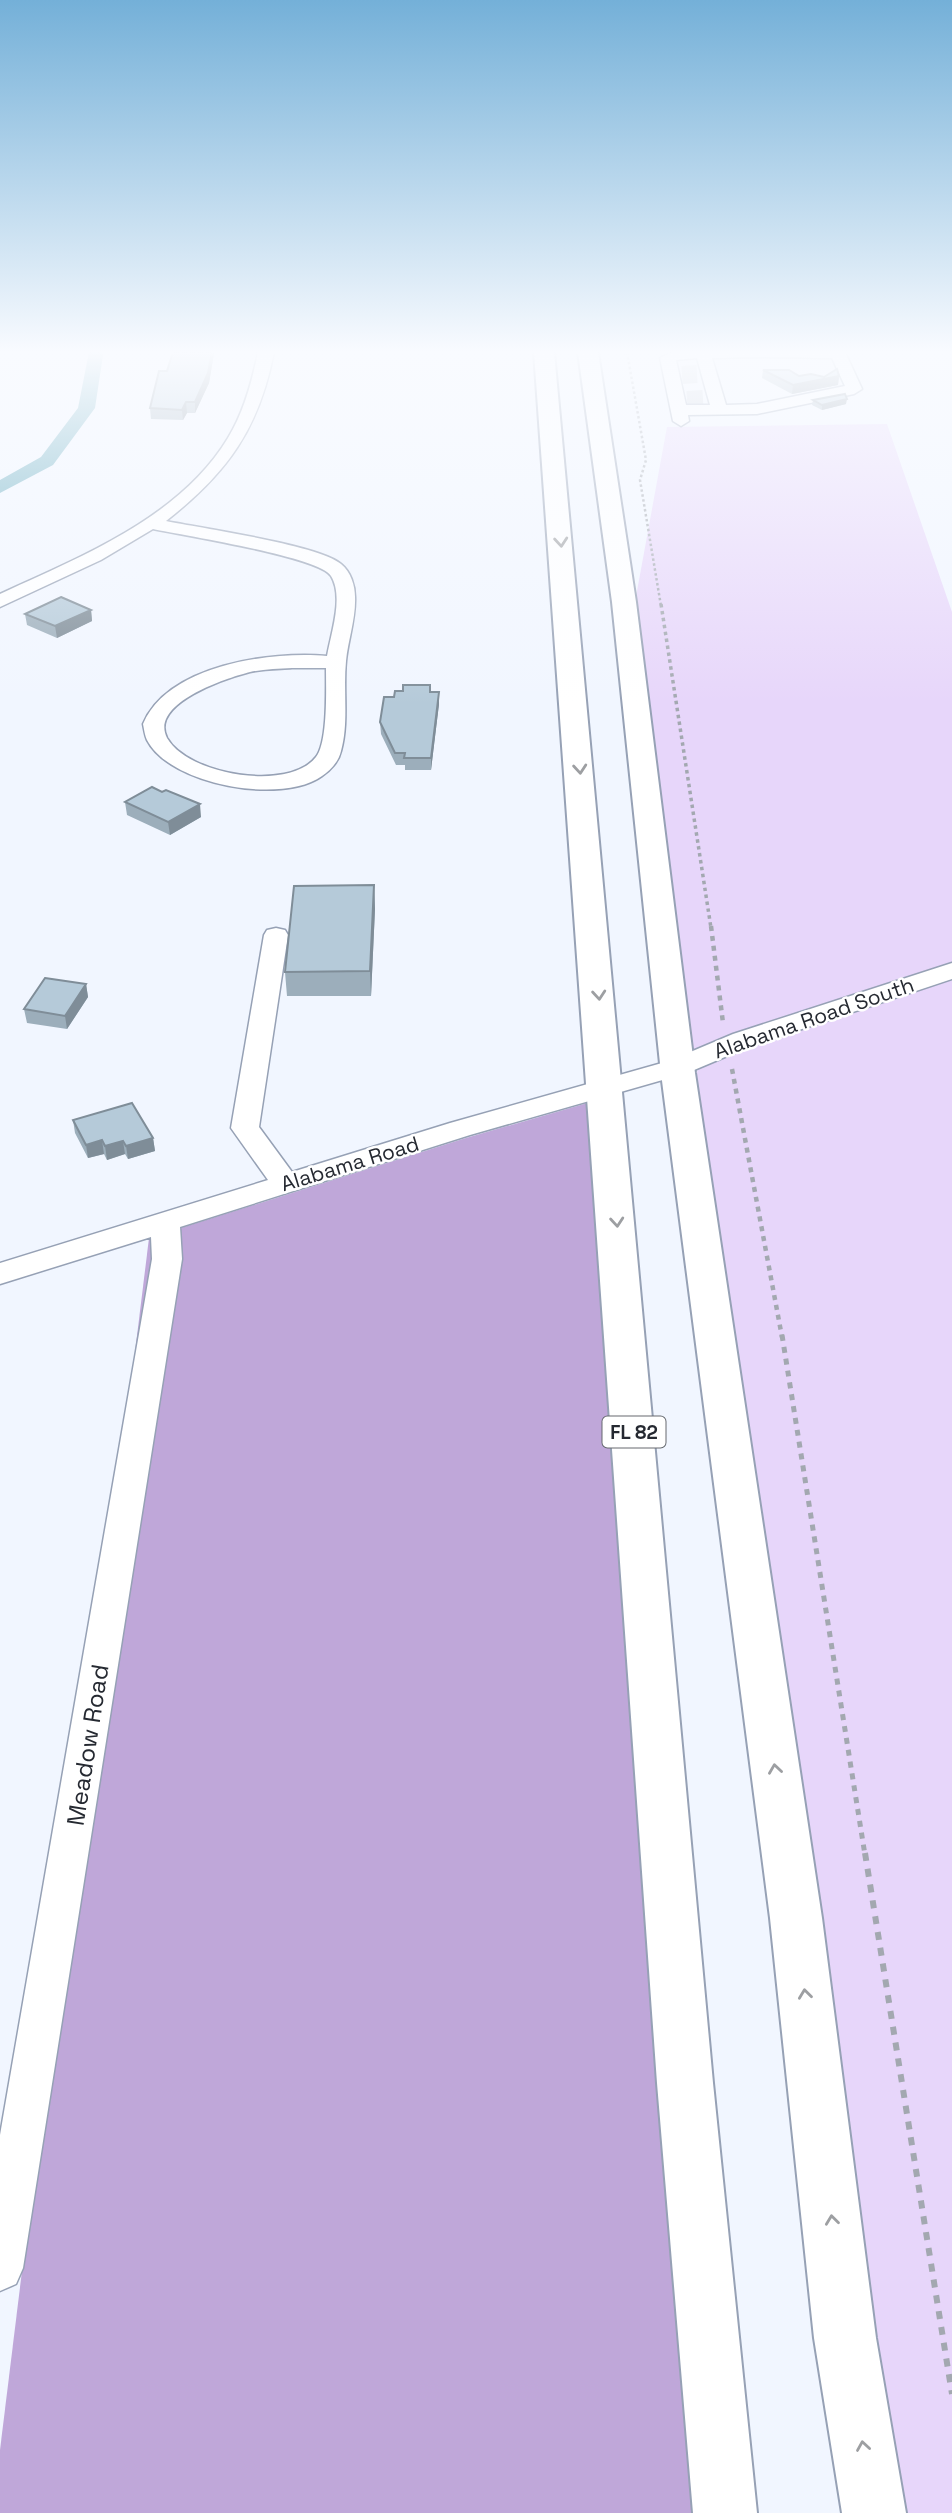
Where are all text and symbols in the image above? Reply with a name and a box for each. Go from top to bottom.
one-way arrow [553,537,568,548]
one-way arrow [572,763,587,774]
street label: Alabama Road South [710,971,917,1064]
one-way arrow [591,990,606,1001]
street label: Alabama Road [277,1130,422,1197]
one-way arrow [609,1217,624,1228]
road number: FL 82 [602,1416,666,1448]
street label: Meadow Road [59,1662,116,1828]
one-way arrow [768,1763,783,1775]
one-way arrow [798,1989,813,2000]
one-way arrow [824,2215,839,2226]
one-way arrow [856,2440,871,2452]

